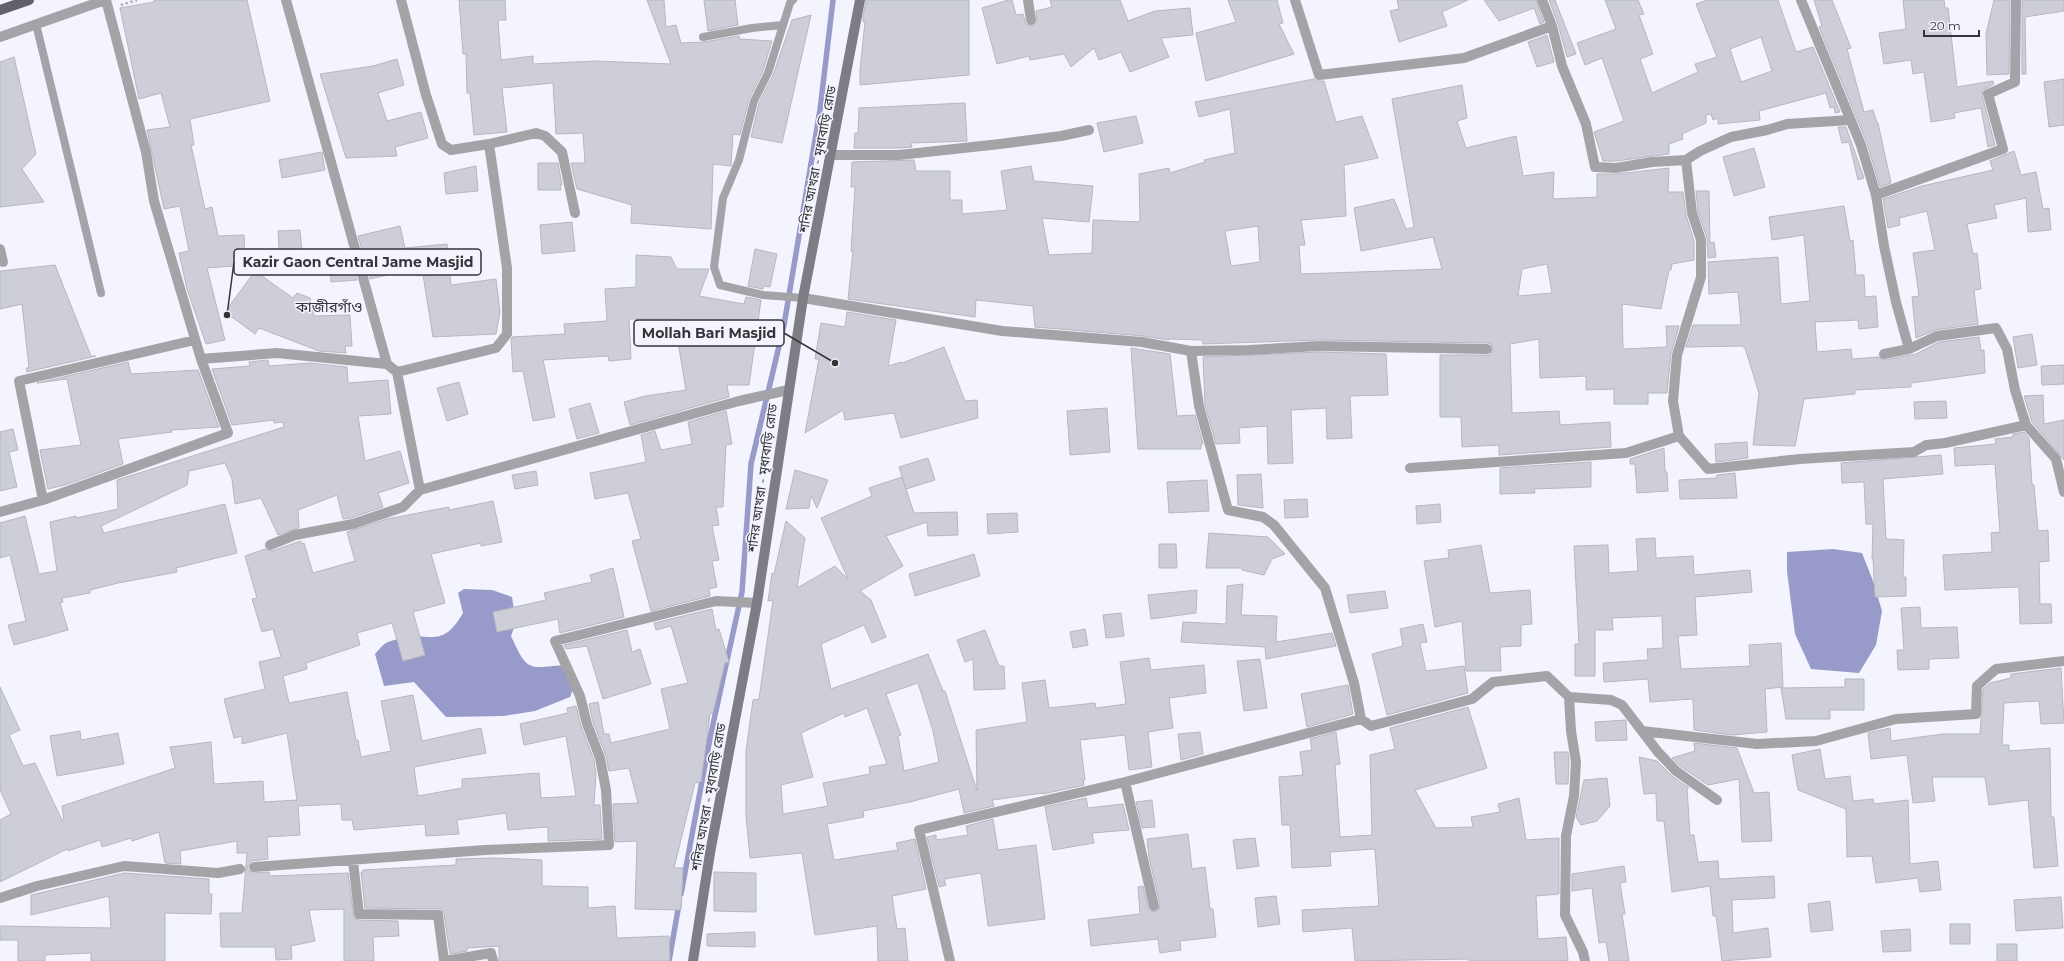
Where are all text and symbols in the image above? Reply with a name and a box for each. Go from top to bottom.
scale bar [1924,12,1979,38]
text: 20 m [1930,18,1961,33]
street label: শনির আখরা - মৃধাবাড়ি রোড [795,83,840,235]
callout: Kazir Gaon Central Jame Masjid [234,249,481,275]
text: Kazir Gaon Central Jame Masjid [242,253,474,271]
district label: কাজীরগাঁও [295,297,362,316]
callout: Mollah Bari Masjid [634,320,784,346]
text: Mollah Bari Masjid [642,324,776,342]
street label: শনির আখরা - মৃধাবাড়ি রোড [744,402,781,554]
street label: শনির আখরা - মৃধাবাড়ি রোড [687,721,730,873]

